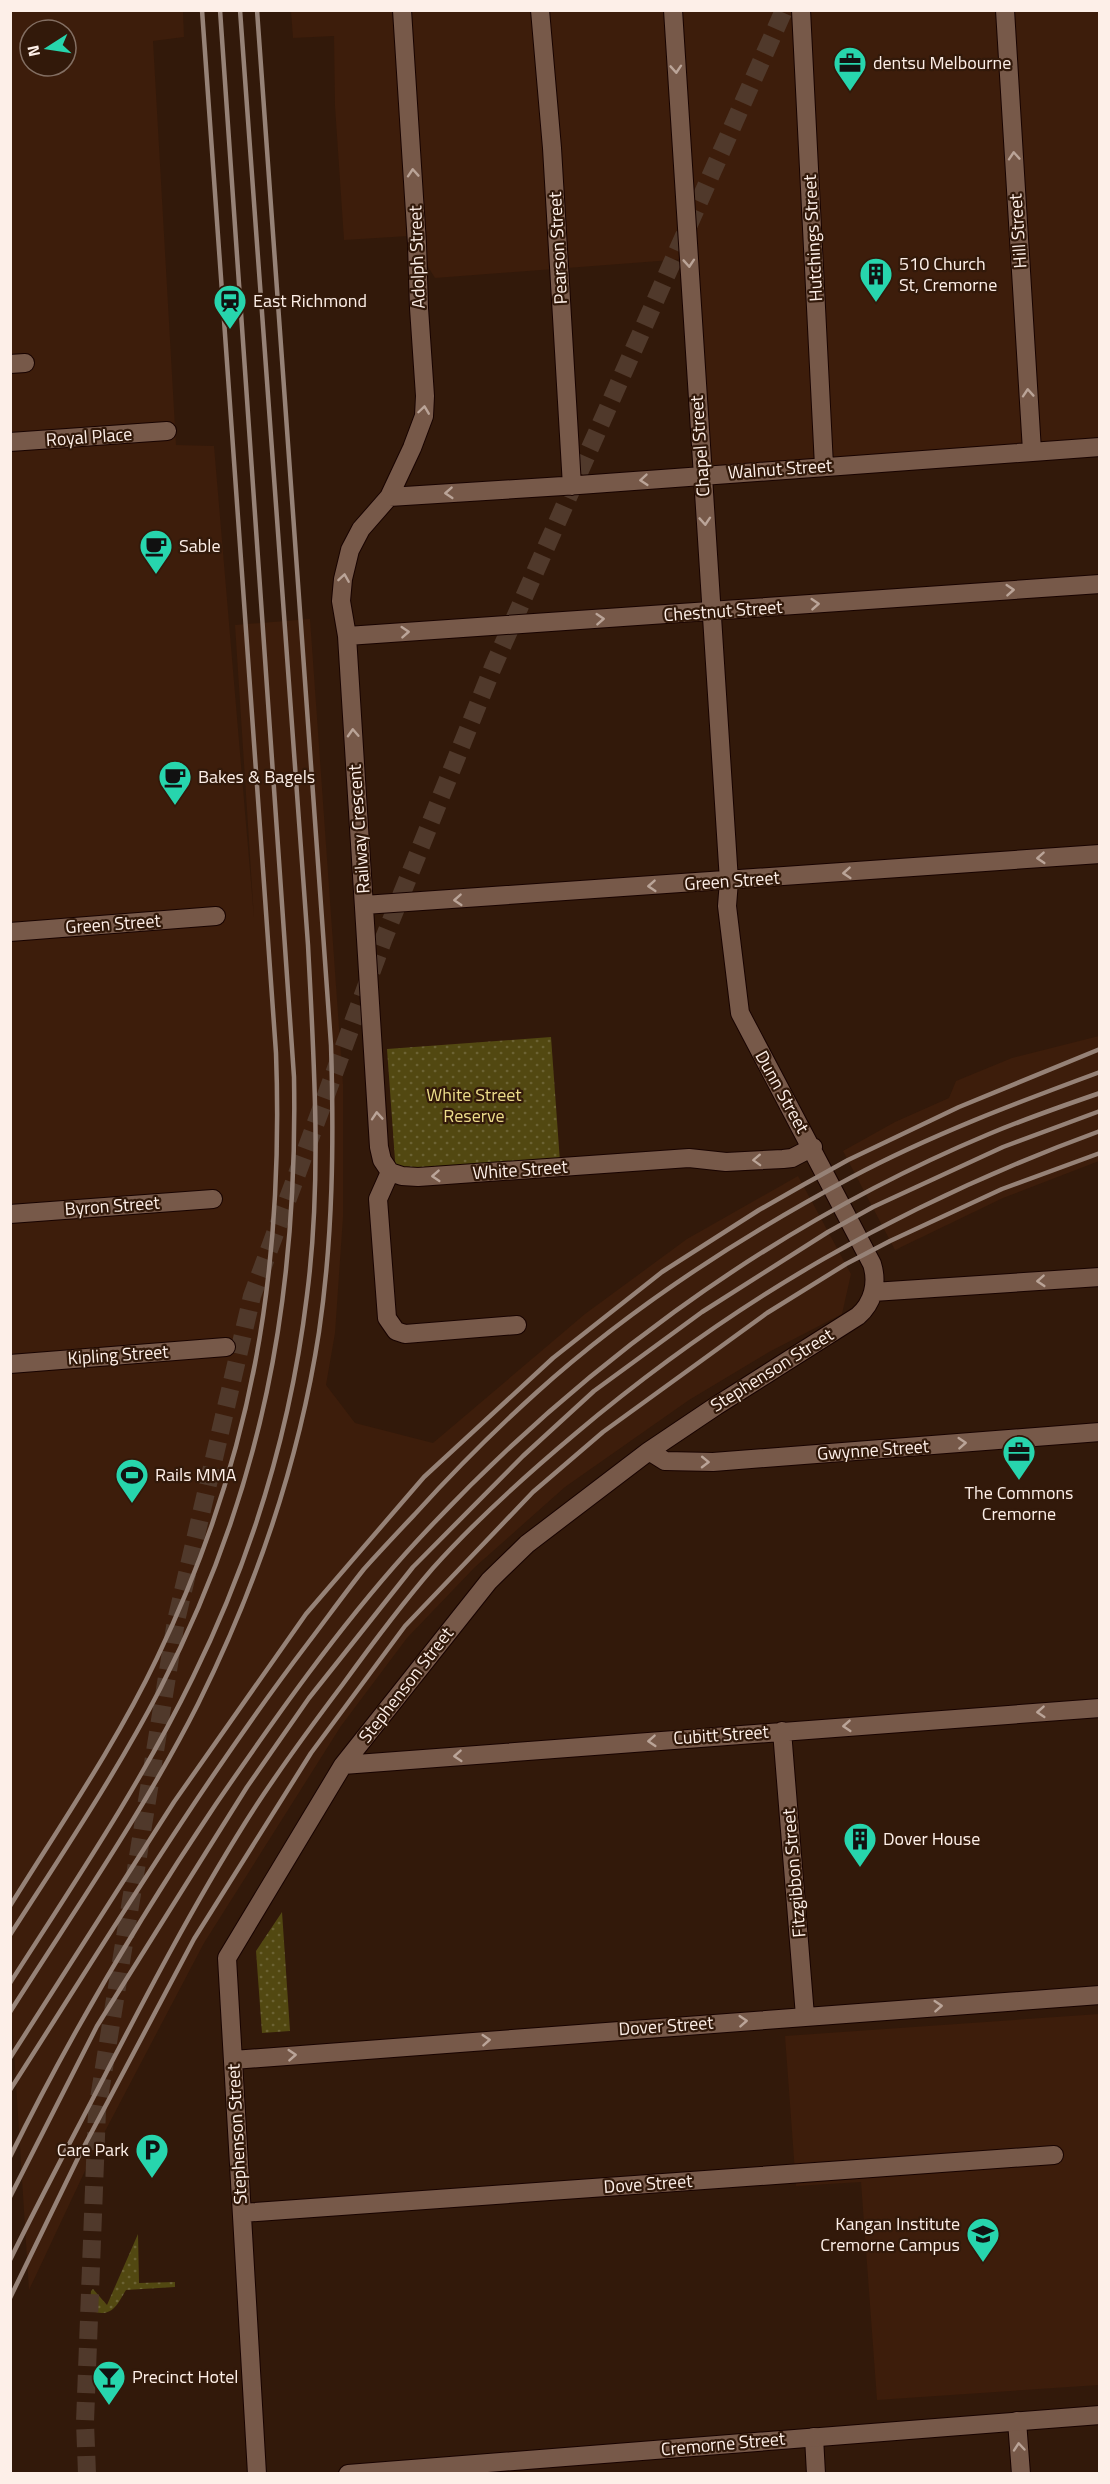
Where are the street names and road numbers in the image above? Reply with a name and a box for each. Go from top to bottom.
street label: Hutchings Street [796,173,829,302]
street label: Pearson Street [541,190,574,305]
street label: Hill Street [1001,192,1034,269]
street label: Adolph Street [401,204,432,309]
street label: Chapel Street [682,394,717,498]
street label: Royal Place [45,420,133,453]
street label: Walnut Street [727,451,834,486]
street label: Chestnut Street [663,593,784,628]
street label: Railway Crescent [340,763,376,895]
street label: Green Street [683,864,781,897]
street label: Green Street [64,907,162,940]
street label: Dunn Street [749,1045,817,1139]
street label: White Street [471,1153,569,1186]
street label: Byron Street [63,1189,161,1222]
street label: Stephenson Street [705,1320,839,1418]
street label: Kipling Street [67,1337,170,1371]
street label: Gwynne Street [816,1432,931,1467]
street label: Stephenson Street [352,1620,460,1748]
street label: Cubitt Street [672,1718,770,1751]
street label: Fitzgibbon Street [774,1807,813,1939]
street label: Dover Street [618,2009,715,2042]
street label: Stephenson Street [219,2062,254,2205]
street label: Dove Street [603,2167,694,2200]
street label: Cremorne Street [660,2425,787,2462]

